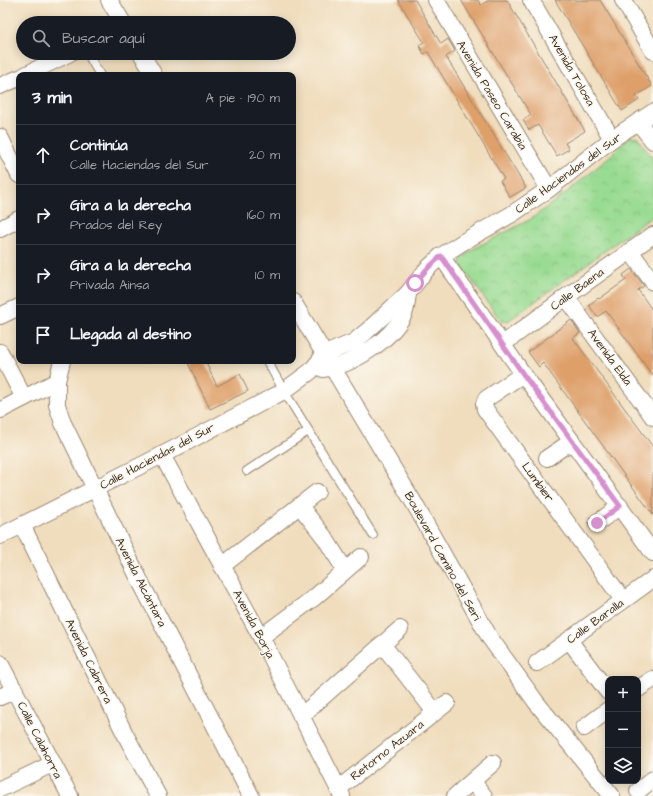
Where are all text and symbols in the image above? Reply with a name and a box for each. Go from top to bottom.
search box [16,16,296,60]
icon: search [30,27,52,49]
text: Buscar aquí [62,28,144,49]
street label: Avenida Tolosa [544,31,599,109]
street label: Avenida Paseo Carabia [452,37,531,153]
text: 3 min [32,86,72,110]
text: A pie · 190 m [205,89,280,107]
street label: Calle Haciendas del Sur [512,129,625,218]
text: Continúa [70,135,128,156]
icon: ahead [32,144,54,166]
text: 20 m [249,146,280,164]
text: Calle Haciendas del Sur [70,156,208,174]
text: Gira a la derecha [70,195,191,216]
icon: right [32,204,54,226]
text: 160 m [247,206,280,224]
text: Prados del Rey [70,216,162,234]
text: Gira a la derecha [70,255,191,276]
icon: right [32,264,54,286]
street label: Calle Baena [547,264,608,315]
text: 10 m [255,266,280,284]
route start [406,274,424,292]
text: Privada Ainsa [70,276,149,294]
icon: arrive [32,324,54,346]
text: Llegada al destino [70,324,191,345]
street label: Avenida Elda [583,325,636,389]
street label: Calle Haciendas del Sur [97,419,218,494]
street label: Lumbier [517,459,558,506]
street label: Boulevard Camino del Seri [400,489,485,624]
route end [588,514,606,532]
street label: Avenida Alcántara [111,535,170,630]
street label: Avenida Borja [228,587,279,662]
street label: Calle Baralla [563,595,627,648]
street label: Avenida Cabrera [61,616,116,707]
map controls [605,676,641,784]
button: + [605,676,641,712]
street label: Calle Calahorra [13,699,66,782]
button: − [605,712,641,748]
street label: Retorno Azuara [347,716,428,785]
button: layers [605,748,641,784]

